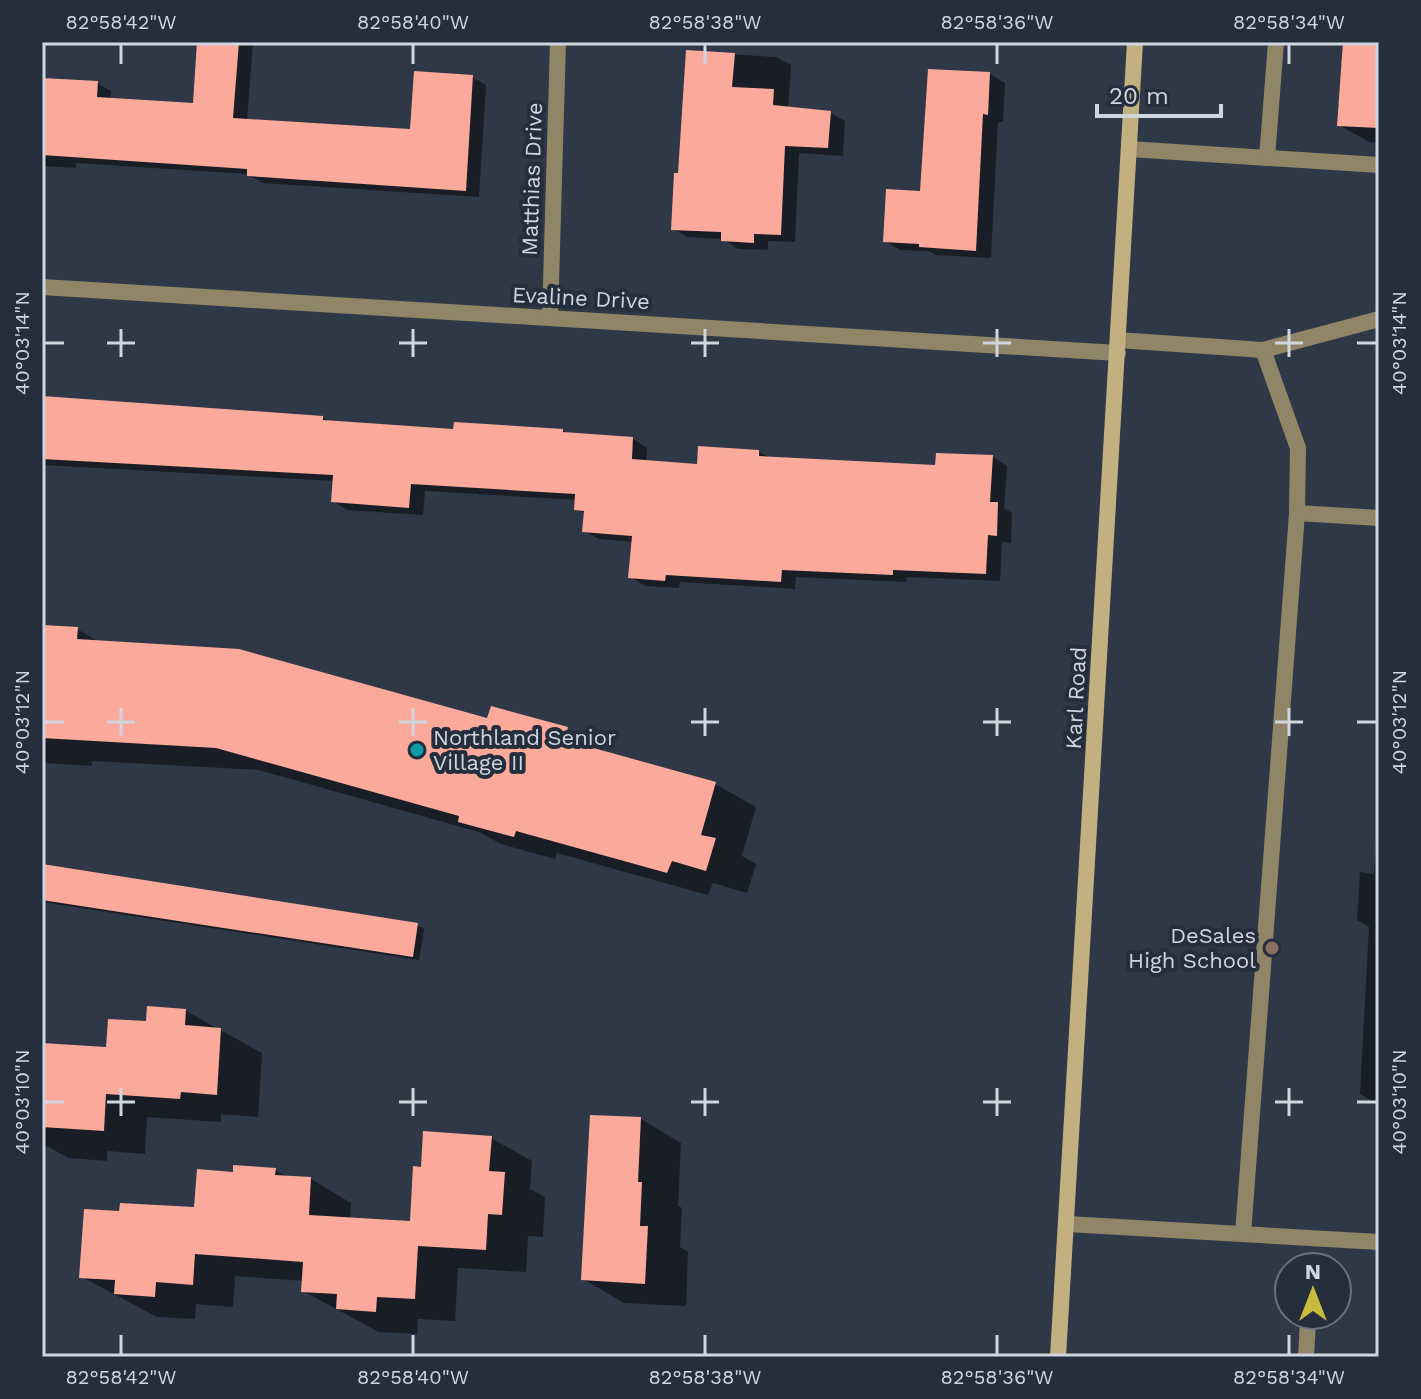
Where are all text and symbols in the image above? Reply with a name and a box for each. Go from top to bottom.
text: 82°58'42"W [65,10,177,34]
text: 82°58'40"W [357,10,469,34]
text: 82°58'38"W [648,10,762,34]
text: 82°58'36"W [941,10,1053,34]
text: 82°58'34"W [1233,10,1345,34]
scale bar [1097,68,1221,118]
text: 20 m [1109,82,1169,110]
street label: Matthias Drive [517,102,547,256]
street label: Evaline Drive [511,282,651,314]
text: 40°03'14"N [10,291,34,395]
text: 40°03'14"N [1387,291,1411,395]
street label: Karl Road [1061,646,1091,750]
text: 40°03'12"N [10,670,34,774]
text: 40°03'12"N [1387,670,1411,774]
place label: Northland Senior Village II [433,725,616,775]
marker: Northland Senior Village II [408,741,426,759]
place label: DeSales High School [1128,923,1256,973]
marker: DeSales High School [1263,939,1281,957]
text: 40°03'10"N [10,1049,34,1155]
text: 40°03'10"N [1387,1049,1411,1155]
north arrow [1273,1251,1353,1331]
text: N [1305,1259,1321,1284]
text: 82°58'42"W [65,1365,177,1389]
text: 82°58'40"W [357,1365,469,1389]
text: 82°58'38"W [648,1365,762,1389]
text: 82°58'36"W [941,1365,1053,1389]
text: 82°58'34"W [1233,1365,1345,1389]

